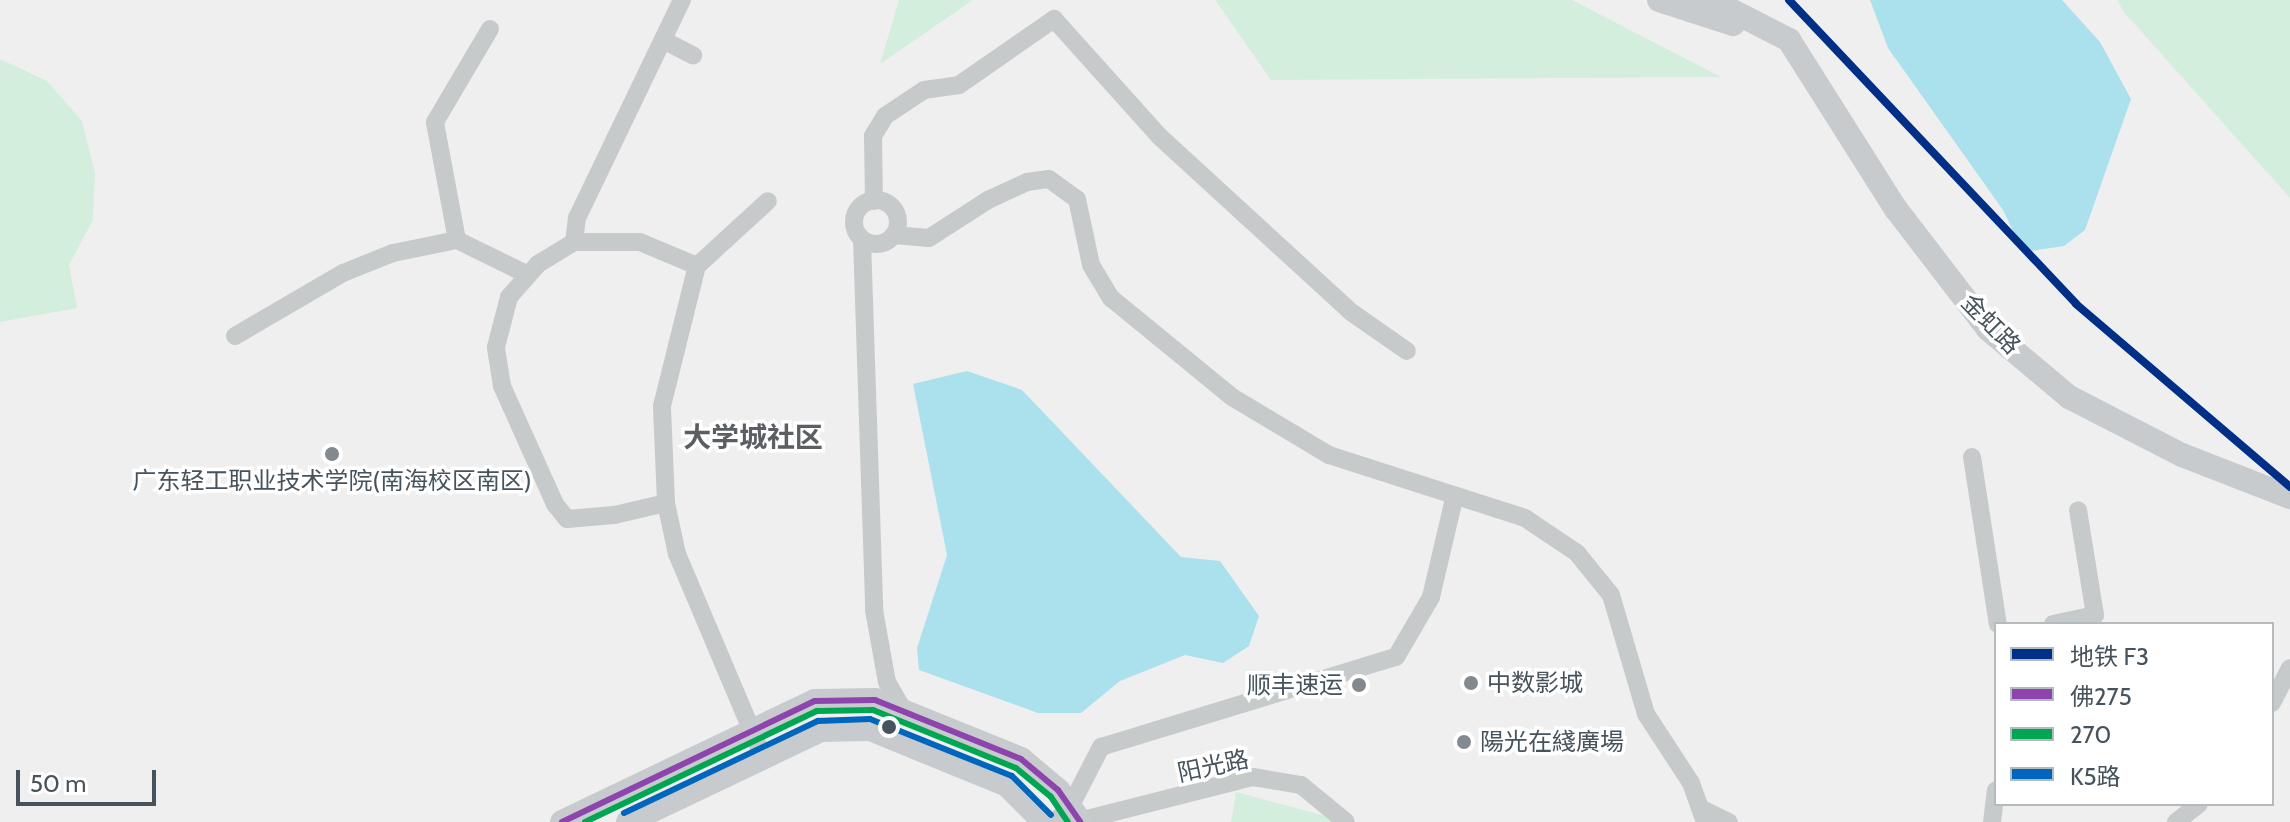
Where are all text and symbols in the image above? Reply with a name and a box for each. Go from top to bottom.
street label: 金虹路 [1956,288,2026,360]
district label: 大学城社区 [683,420,823,454]
marker: 广东轻工职业技术学院(南海校区南区) [323,445,341,463]
place label: 广东轻工职业技术学院(南海校区南区) [132,467,532,495]
legend [1994,622,2274,806]
text: 地铁 F3 [2070,642,2149,671]
place label: 中数影城 [1487,669,1583,697]
place label: 顺丰速运 [1247,671,1343,699]
marker: 中数影城 [1462,674,1480,692]
marker: 顺丰速运 [1350,676,1368,694]
text: 佛275 [2070,682,2132,711]
unlabelled marker [881,719,897,735]
text: 270 [2070,720,2111,749]
place label: 陽光在綫廣場 [1480,728,1624,756]
marker: 陽光在綫廣場 [1455,733,1473,751]
street label: 阳光路 [1175,744,1251,788]
scale bar [20,754,160,804]
text: K5路 [2070,762,2121,791]
text: 50 m [30,769,86,798]

